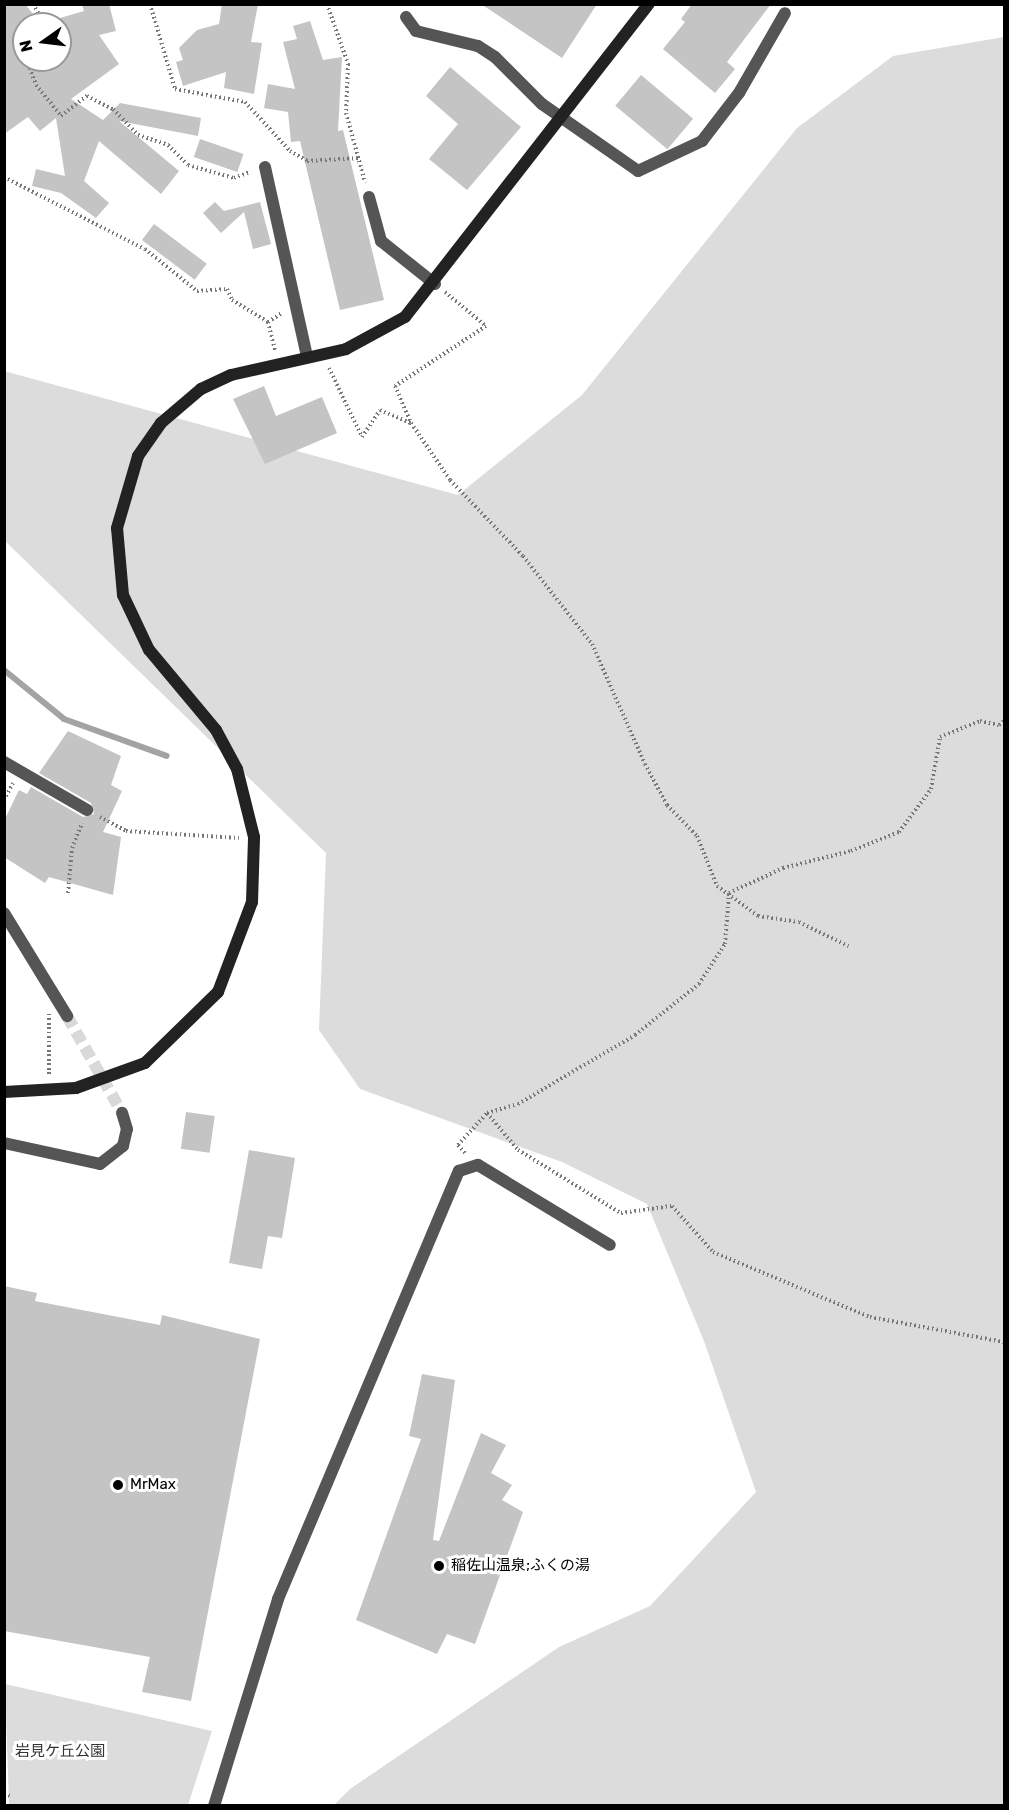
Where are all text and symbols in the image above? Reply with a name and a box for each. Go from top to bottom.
north arrow [12,12,72,72]
text: N [15,38,37,54]
place label: MrMax [130,1476,176,1494]
marker: MrMax [111,1478,125,1492]
place label: 稲佐山温泉;ふくの湯 [451,1557,590,1575]
marker: 稲佐山温泉;ふくの湯 [432,1559,446,1573]
park label: 岩見ケ丘公園 [15,1743,105,1761]

